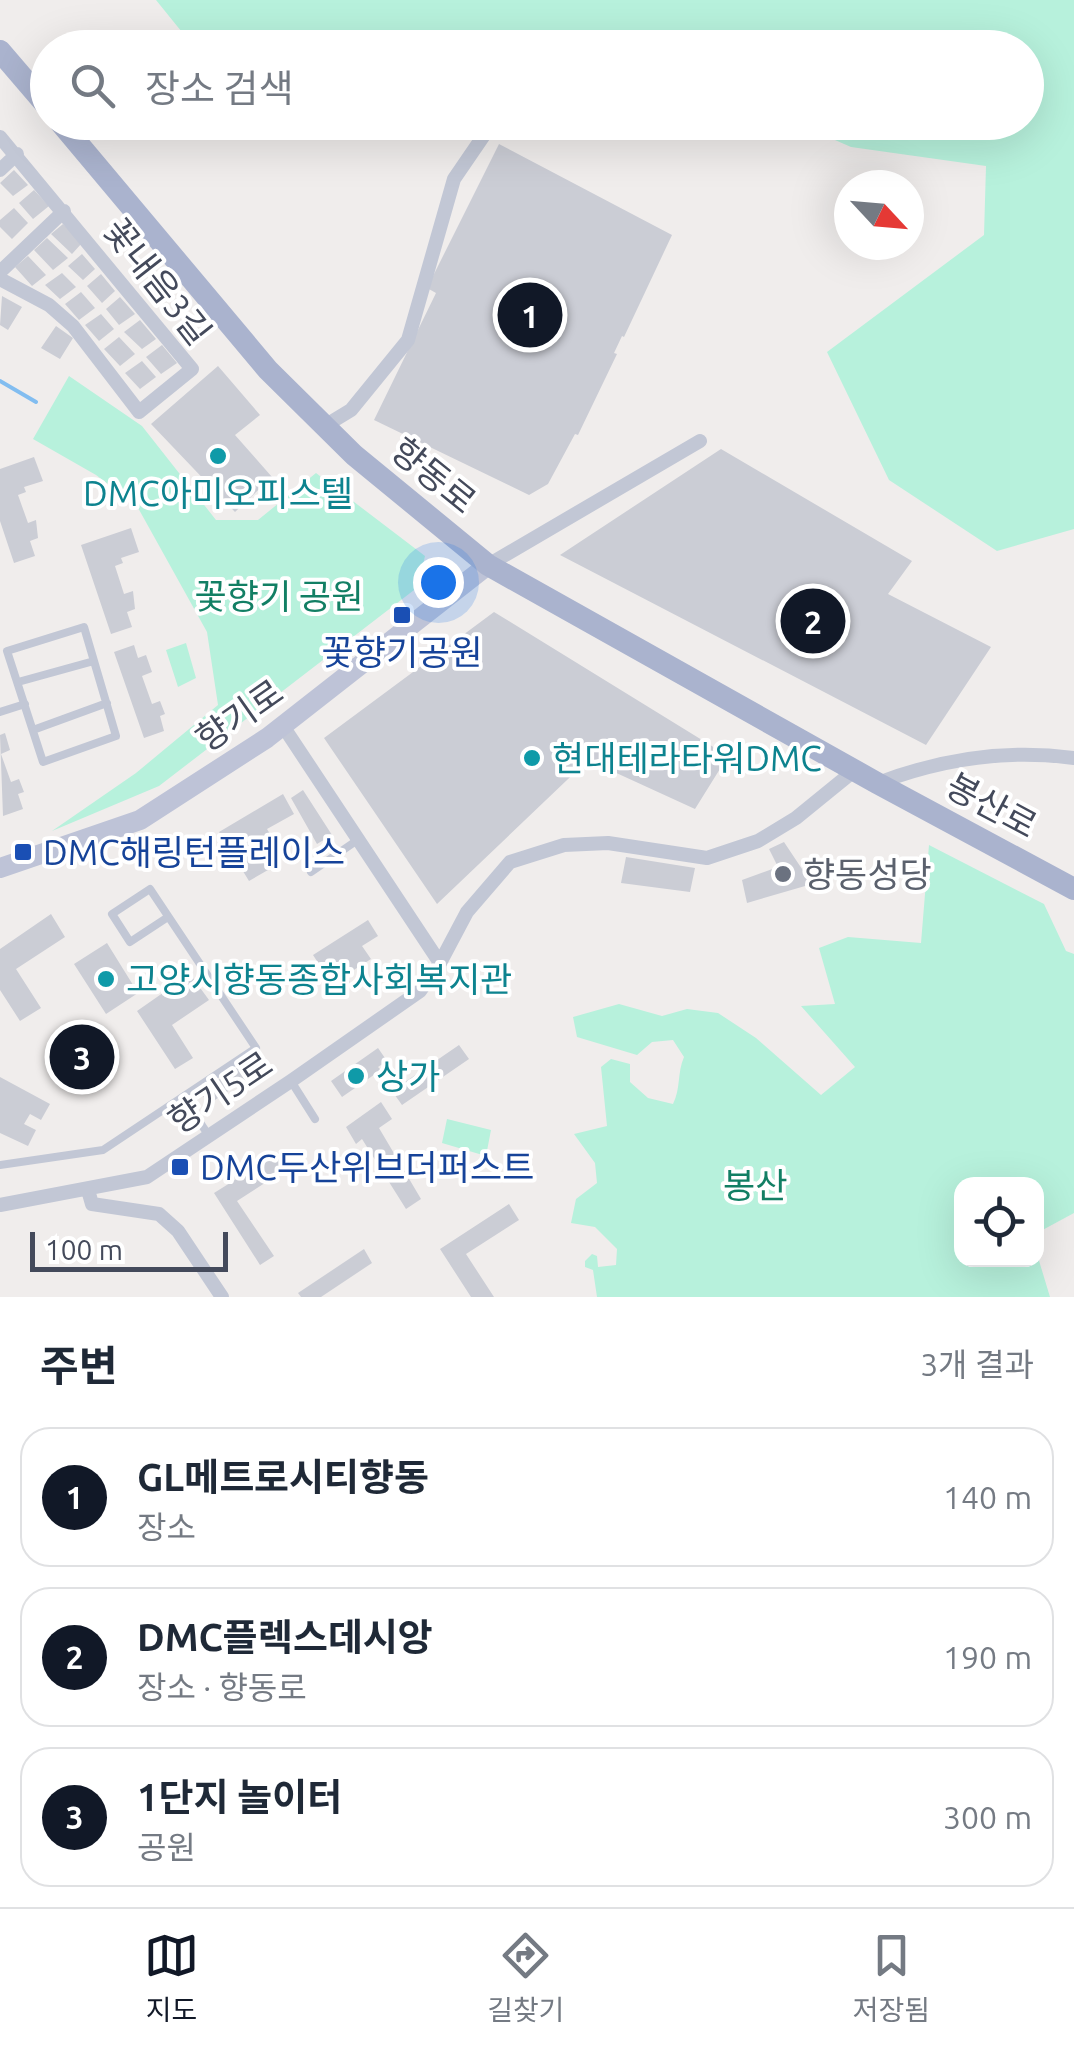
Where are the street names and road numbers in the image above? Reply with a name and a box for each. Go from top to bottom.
street label: 꽃내음3길 [97,210,219,352]
street label: 향동로 [384,429,484,521]
street label: 향기로 [188,671,290,759]
street label: 봉산로 [940,765,1044,845]
street label: 향기5로 [161,1043,279,1141]

